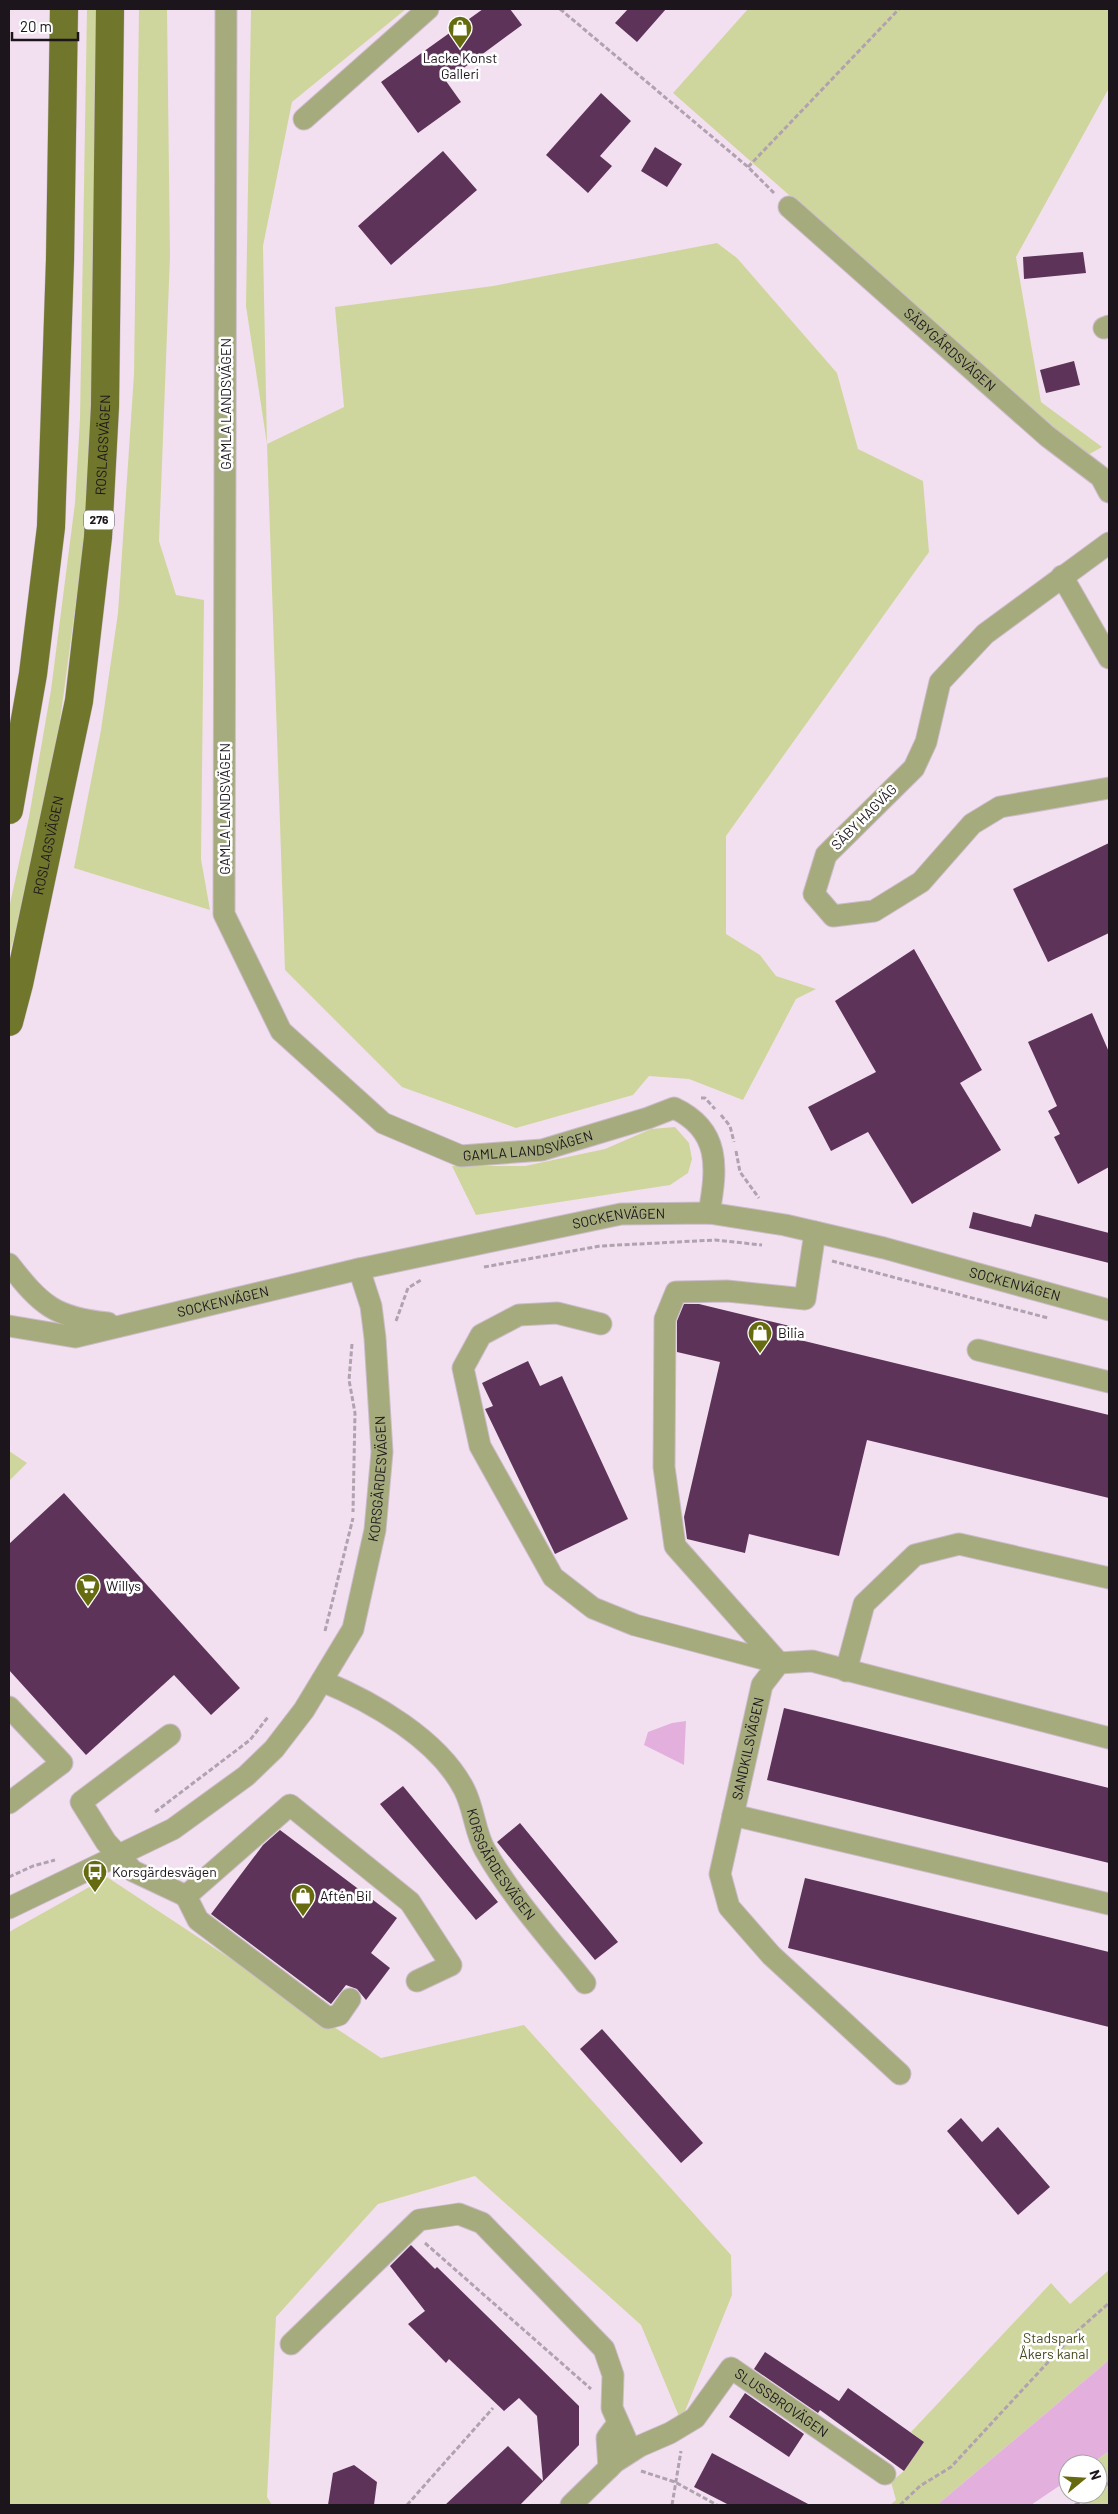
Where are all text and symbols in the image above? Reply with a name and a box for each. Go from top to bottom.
scale bar [12,10,79,42]
shop icon: Lacke Konst Galleri [447,15,473,49]
text: 20 m [20,17,52,35]
place label: Lacke Konst Galleri [423,49,497,82]
street label: SÄBYGÅRDSVÄGEN [901,304,1000,395]
street label: GAMLA LANDSVÄGEN [217,338,234,470]
street label: ROSLAGSVÄGEN [91,394,113,496]
road number: 276 [84,510,114,530]
street label: GAMLA LANDSVÄGEN [216,743,233,875]
street label: SÄBY HAGVÄG [827,780,900,853]
street label: ROSLAGSVÄGEN [29,794,67,896]
street label: GAMLA LANDSVÄGEN [462,1126,595,1164]
street label: SOCKENVÄGEN [571,1204,665,1232]
street label: SOCKENVÄGEN [968,1263,1062,1304]
street label: SOCKENVÄGEN [175,1282,270,1320]
shop icon: Bilia [747,1320,773,1354]
place label: Bilia [778,1324,804,1341]
street label: KORSGÄRDESVÄGEN [364,1415,390,1543]
supermarket icon: Willys [75,1573,101,1607]
place label: Willys [106,1577,141,1594]
street label: SANDKILSVÄGEN [728,1696,767,1801]
street label: KORSGÄRDESVÄGEN [464,1806,539,1923]
bus stop icon: Korsgärdesvägen [82,1859,108,1893]
place label: Korsgärdesvägen [112,1863,217,1880]
shop icon: Aftén Bil [290,1883,316,1917]
place label: Aftén Bil [320,1887,372,1904]
park label: Stadspark Åkers kanal [1019,2329,1089,2362]
street label: SLUSSBROVÄGEN [732,2364,832,2440]
north arrow [1058,2454,1108,2504]
text: N [1086,2468,1105,2482]

